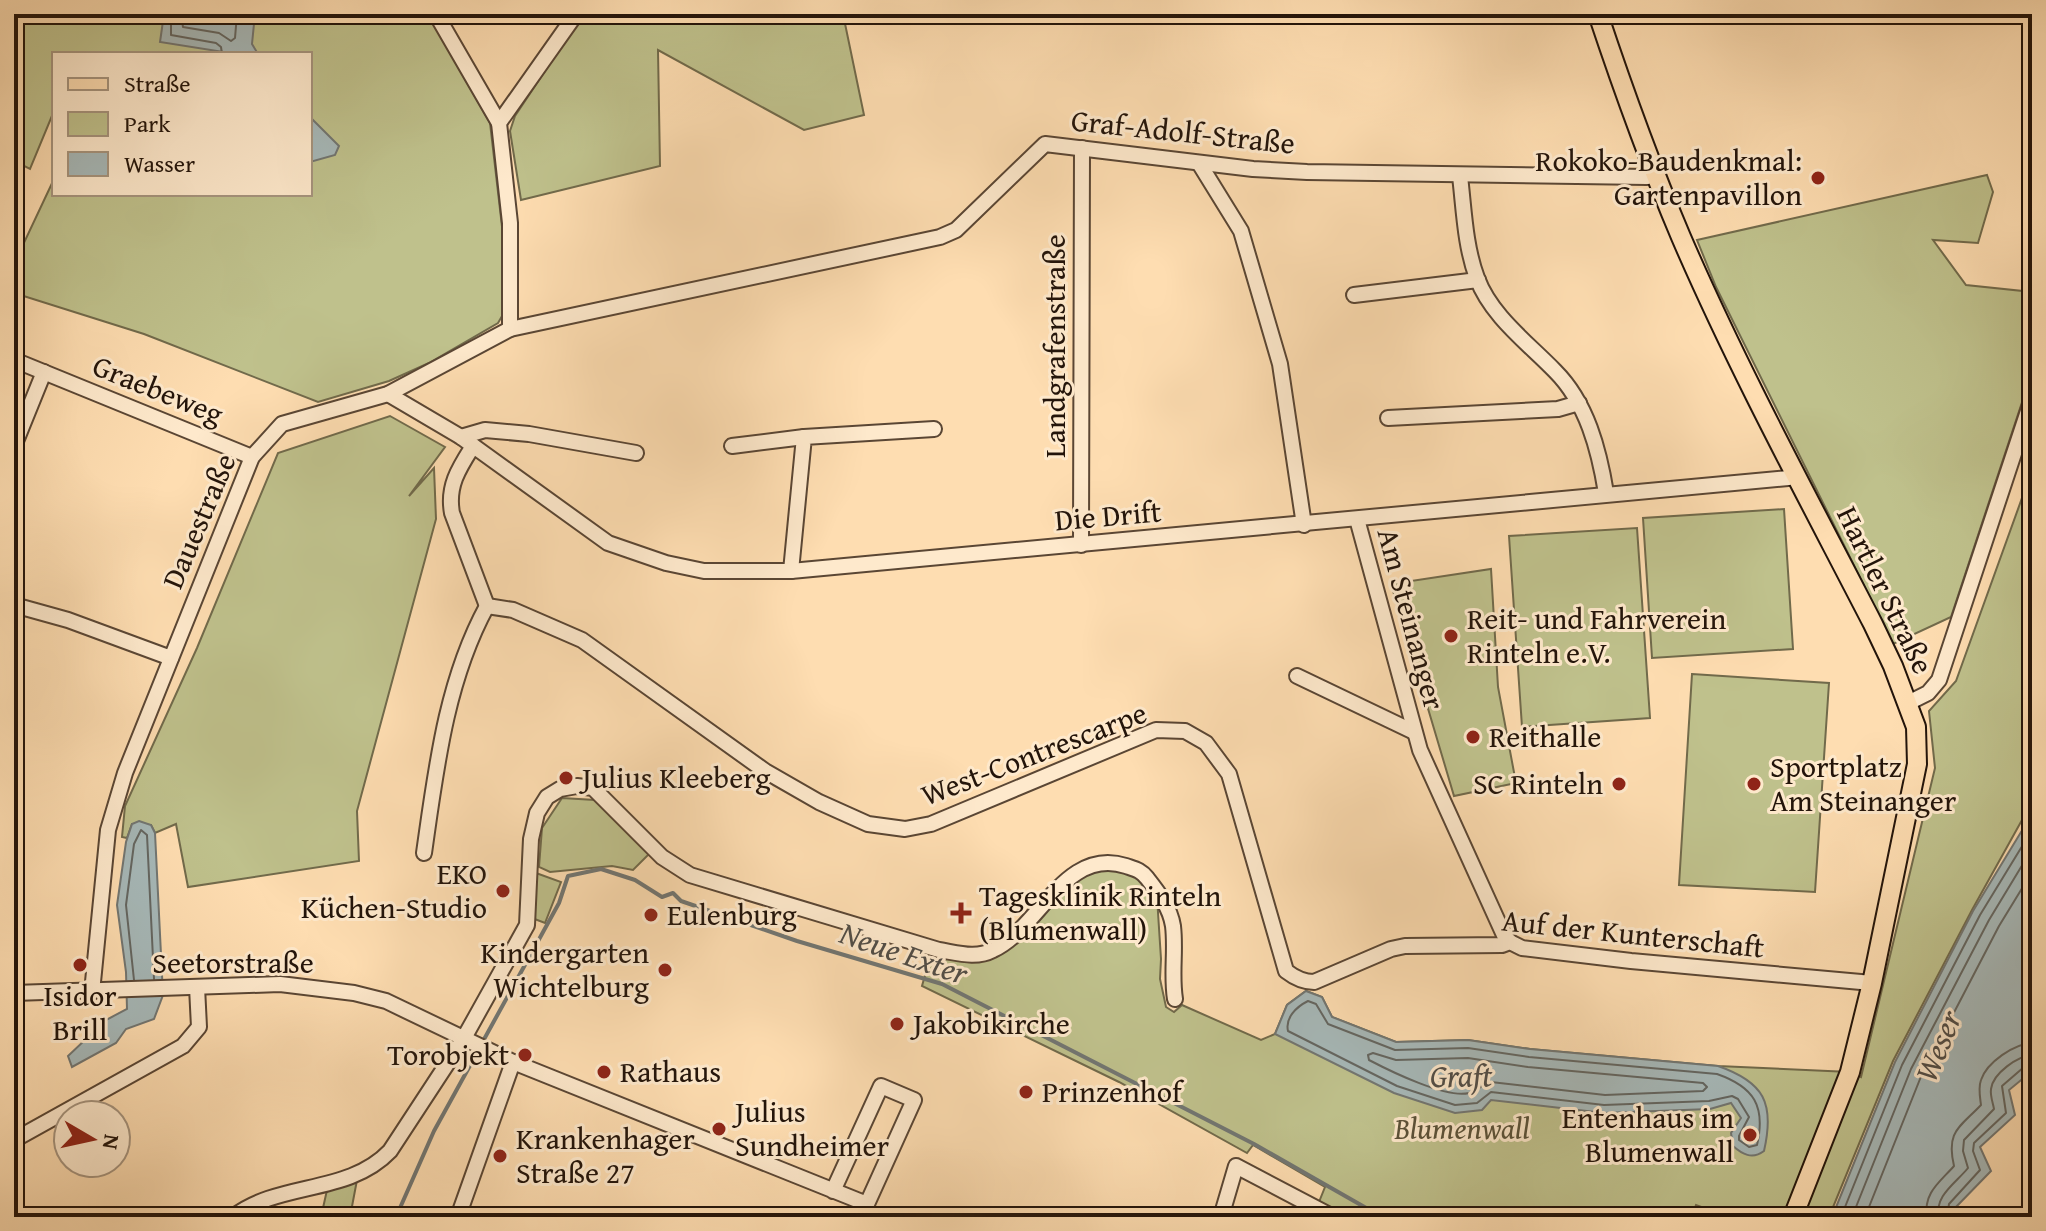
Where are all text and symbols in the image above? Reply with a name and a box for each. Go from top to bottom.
legend [52,52,312,196]
text: Straße [124,66,191,101]
street label: Graf-Adolf-Straße [1069,97,1297,165]
text: Park [124,106,171,141]
place label: Rokoko-Baudenkmal: Gartenpavillon [1535,138,1802,216]
text: Wasser [124,146,195,181]
marker: Rokoko-Baudenkmal: Gartenpavillon [1809,169,1827,187]
street label: Landgrafenstraße [1032,234,1076,458]
street label: Graebeweg [86,343,230,435]
street label: Dauestraße [150,446,246,595]
street label: Die Drift [1053,488,1163,542]
street label: Hartler Straße [1826,498,1945,681]
street label: Am Steinanger [1367,523,1457,714]
place label: Reit- und Fahrverein Rinteln e.V. [1467,596,1727,674]
marker: Reit- und Fahrverein Rinteln e.V. [1442,627,1460,645]
street label: West-Contrescarpe [915,690,1153,816]
place label: Reithalle [1489,714,1601,758]
marker: Reithalle [1464,728,1482,746]
place label: Sportplatz Am Steinanger [1770,744,1956,822]
place label: Julius Kleeberg [578,755,771,799]
place label: SC Rinteln [1473,761,1603,805]
marker: Julius Kleeberg [557,769,575,787]
marker: SC Rinteln [1610,775,1628,793]
marker: Sportplatz Am Steinanger [1745,775,1763,793]
place label: EKO Küchen-Studio [301,851,487,929]
place label: Tagesklinik Rinteln (Blumenwall) [979,873,1222,951]
marker: EKO Küchen-Studio [494,882,512,900]
place label: Eulenburg [667,892,797,936]
street label: Auf der Kunterschaft [1500,897,1767,969]
marker: Tagesklinik Rinteln (Blumenwall) [950,902,972,924]
marker: Eulenburg [642,906,660,924]
water label: Neue Exter [833,908,975,997]
place label: Kindergarten Wichtelburg [481,930,649,1008]
street label: Seetorstraße [152,940,314,984]
marker: Isidor Brill [71,956,89,974]
marker: Kindergarten Wichtelburg [656,961,674,979]
place label: Isidor Brill [43,973,117,1051]
place label: Jakobikirche [909,1001,1070,1045]
water label: Weser [1902,1002,1973,1089]
marker: Jakobikirche [888,1015,906,1033]
place label: Torobjekt [387,1032,509,1076]
marker: Torobjekt [516,1046,534,1064]
place label: Rathaus [620,1049,721,1093]
water label: Graft [1430,1052,1493,1099]
marker: Rathaus [595,1063,613,1081]
place label: Prinzenhof [1042,1069,1185,1113]
marker: Prinzenhof [1017,1083,1035,1101]
place label: Julius Sundheimer [731,1089,889,1167]
place label: Entenhaus im Blumenwall [1562,1095,1734,1173]
north arrow [52,1099,132,1179]
park label: Blumenwall [1393,1106,1530,1150]
place label: Krankenhager Straße 27 [516,1116,695,1194]
marker: Julius Sundheimer [710,1120,728,1138]
marker: Entenhaus im Blumenwall [1741,1126,1759,1144]
text: N [95,1132,129,1152]
marker: Krankenhager Straße 27 [491,1147,509,1165]

